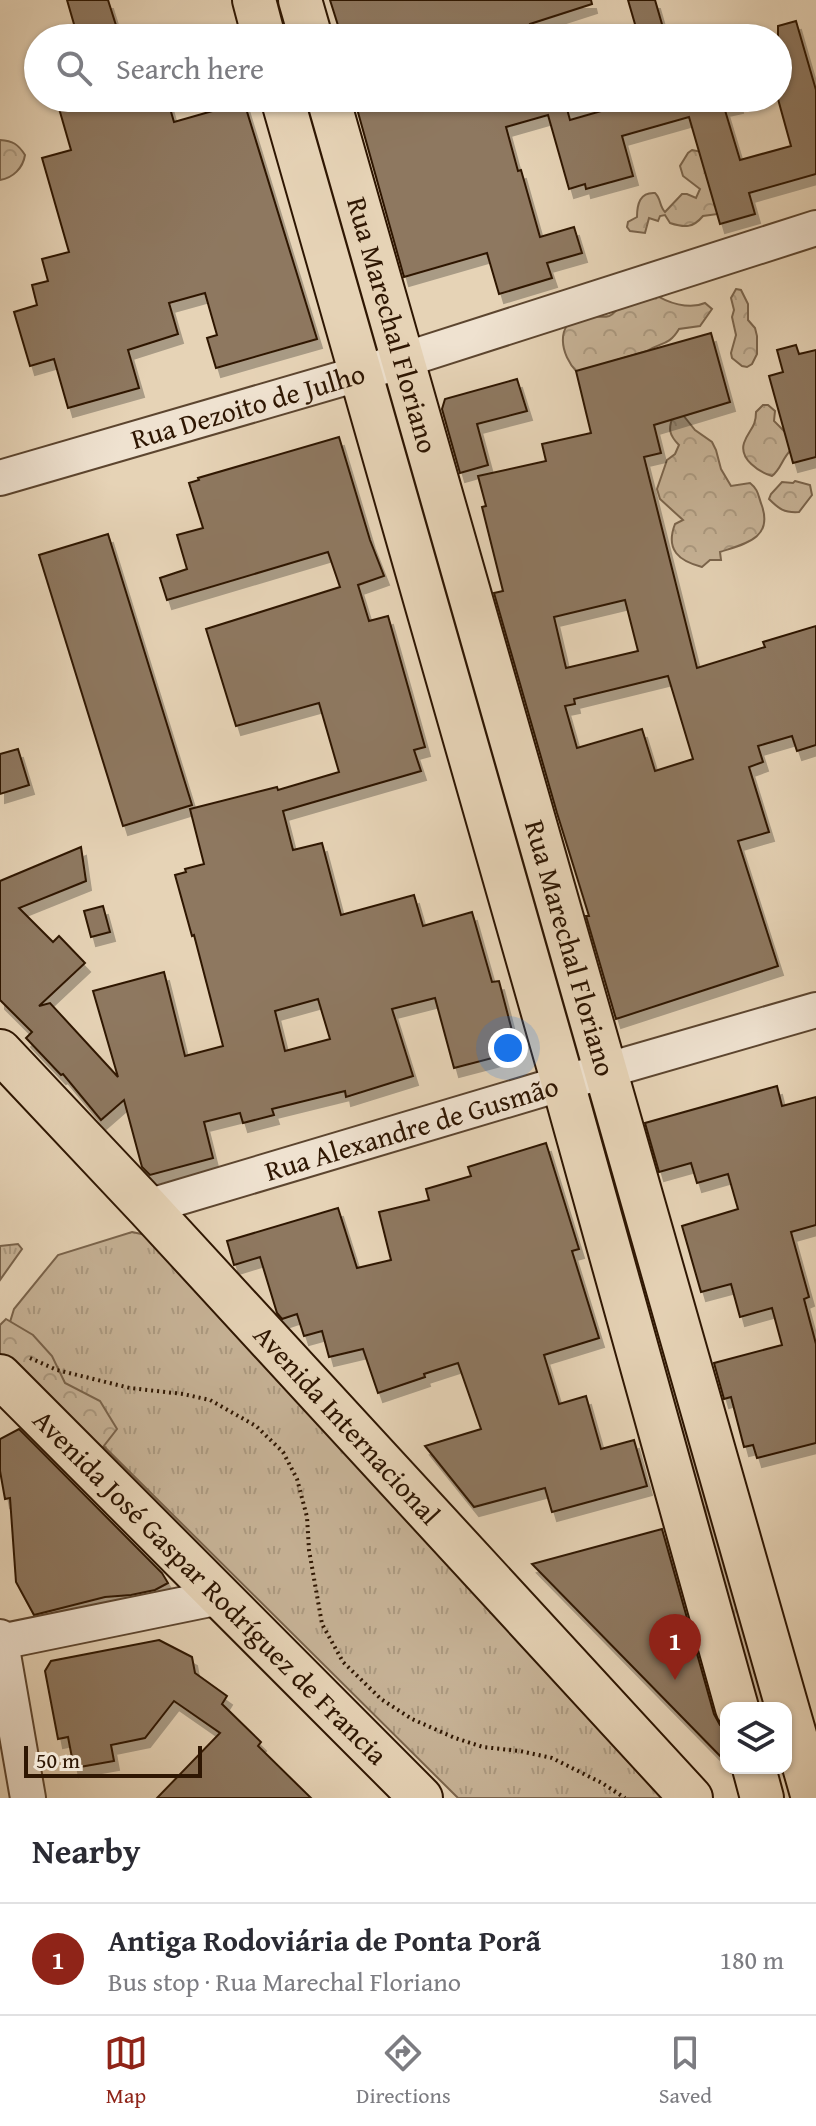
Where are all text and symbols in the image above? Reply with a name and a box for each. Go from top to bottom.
search box [24,24,792,112]
icon: search [52,46,96,90]
text: Search here [116,46,264,90]
street label: Rua Marechal Floriano [337,192,449,458]
street label: Rua Dezoito de Julho [126,352,369,459]
street label: Rua Marechal Floriano [515,815,627,1081]
your location [488,1028,528,1068]
street label: Rua Alexandre de Gusmão [260,1065,563,1191]
street label: Avenida Internacional [245,1315,451,1534]
street label: Avenida José Gaspar Rodríguez de Francia [24,1400,398,1774]
pin: 1 [649,1614,701,1680]
map controls [720,1702,792,1774]
button: layers [720,1702,792,1774]
scale bar [24,1742,202,1778]
text: 50 m [36,1744,80,1776]
text: Nearby [32,1826,141,1875]
text: Antiga Rodoviária de Ponta Porã [108,1918,541,1962]
text: 1 [51,1940,65,1979]
text: 180 m [719,1940,784,1979]
text: Bus stop · Rua Marechal Floriano [108,1962,461,2001]
tab: Map [104,2031,148,2111]
tab: Directions [356,2031,451,2111]
tab: Saved [659,2031,712,2111]

